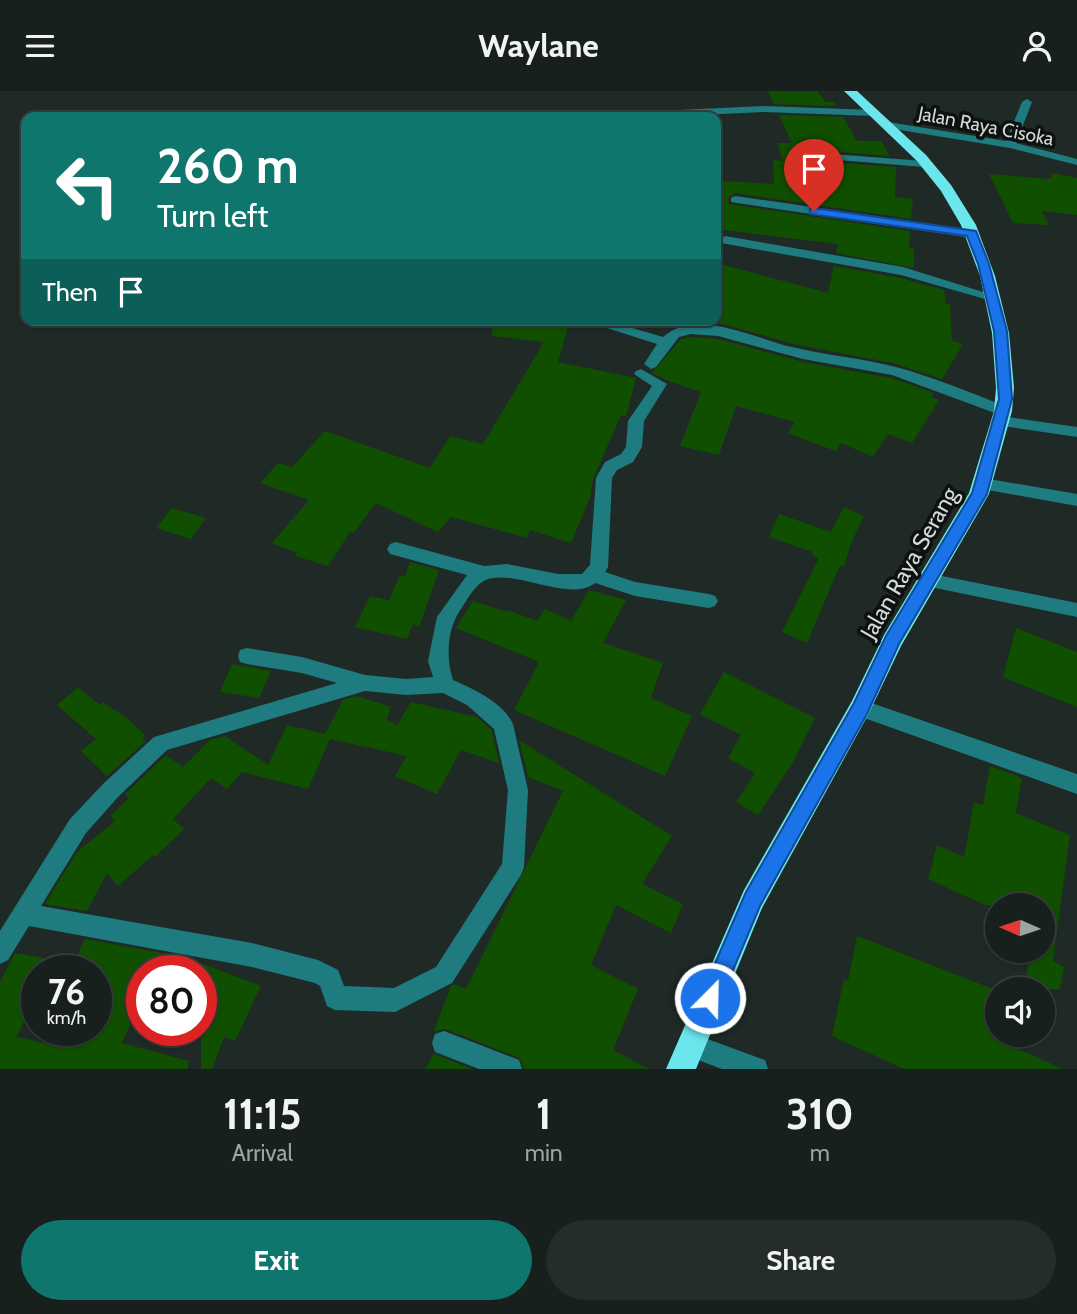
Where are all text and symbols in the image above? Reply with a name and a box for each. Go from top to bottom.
text: Waylane [478,26,599,65]
icon: menu [21,27,59,65]
icon: person [1018,27,1056,65]
street label: Jalan Raya Cisoka [915,101,1056,150]
text: 260 m [157,136,299,195]
pin [784,139,844,211]
icon: left [42,140,133,231]
icon: arrive [795,150,833,188]
text: Turn left [157,196,268,235]
icon: arrive [112,273,150,311]
text: Then [42,276,98,308]
street label: Jalan Raya Serang [854,482,964,645]
north arrow [985,893,1055,963]
map controls [985,893,1055,1047]
speed limit sign: 80 [126,955,217,1046]
position arrow [673,961,747,1035]
text: 76 [48,970,85,1013]
button: sound [985,977,1055,1047]
text: km/h [47,1007,86,1029]
text: 11:15 [223,1088,302,1140]
text: 1 [536,1088,552,1140]
text: 310 [786,1088,854,1140]
text: Arrival [232,1139,293,1167]
text: min [525,1139,563,1167]
text: m [810,1139,830,1167]
button: Exit [21,1220,532,1300]
button: Share [546,1220,1056,1300]

